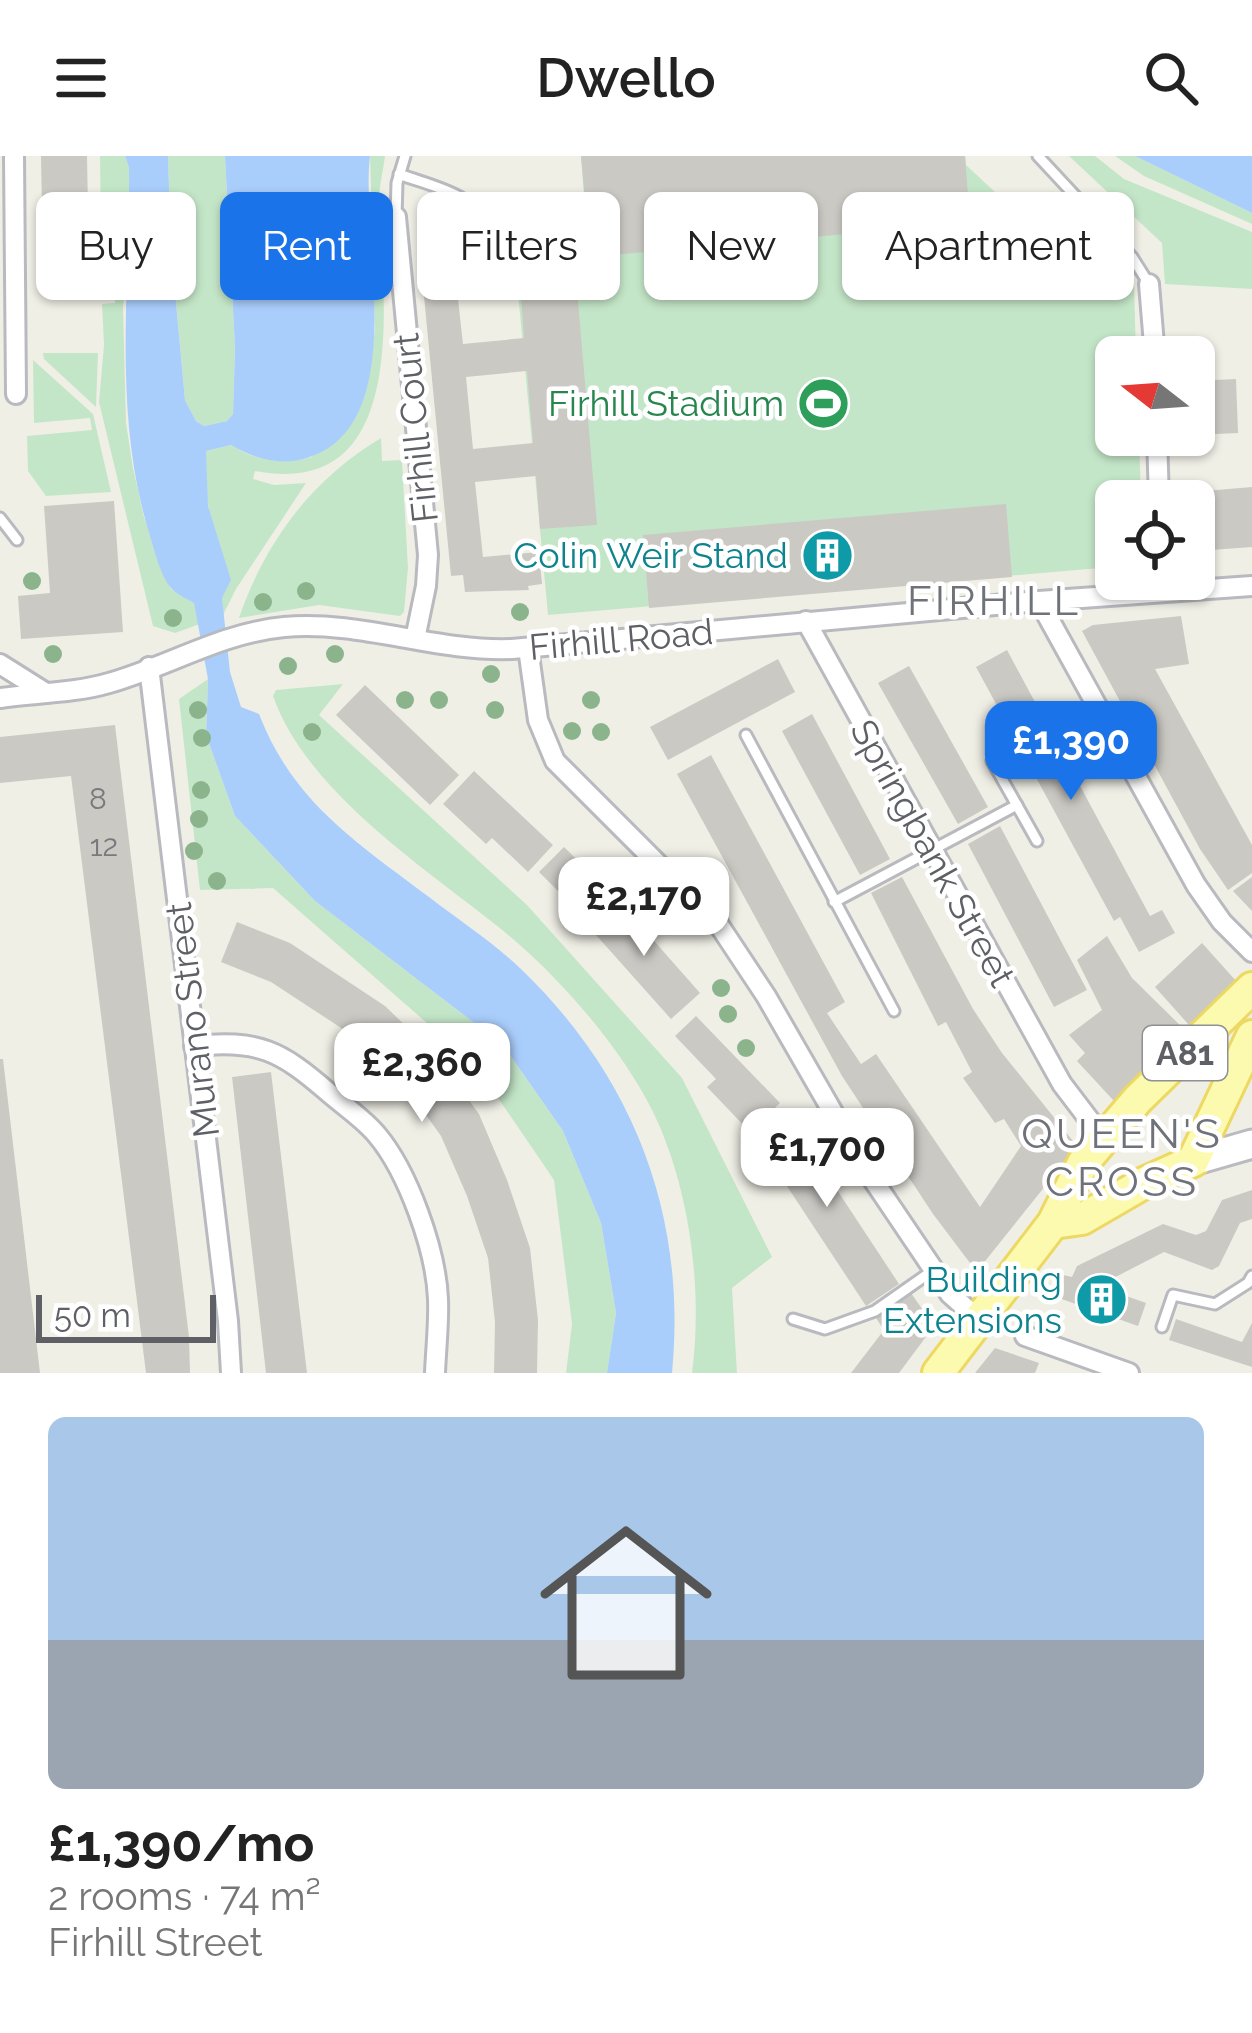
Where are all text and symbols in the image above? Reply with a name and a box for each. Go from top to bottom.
icon: menu [48,45,114,111]
icon: search [1138,45,1204,111]
text: Dwello [536,46,716,110]
chip: Buy [36,192,196,300]
chip: Rent [220,192,393,300]
chip: Filters [417,192,620,300]
chip: New [644,192,818,300]
chip: Apartment [842,192,1134,300]
street label: Firhill Court [384,331,446,525]
north arrow [1095,336,1215,456]
map controls [1095,336,1215,600]
sports icon: Firhill Stadium [795,375,851,431]
place label: Firhill Stadium [548,382,784,424]
button: locate [1095,480,1215,600]
building icon: Colin Weir Stand [799,527,855,583]
place label: Colin Weir Stand [514,534,788,576]
district label: FIRHILL [907,576,1081,625]
street label: Firhill Road [527,610,715,668]
pin: £1,390 [973,701,1169,803]
street label: Springbank Street [842,712,1024,994]
text: £1,390 [1012,717,1130,763]
house number: 8 [89,781,107,816]
house number: 12 [90,828,118,863]
pin: £2,170 [546,857,742,959]
text: £2,170 [585,873,703,919]
street label: Murano Street [157,900,227,1140]
pin: £2,360 [324,1023,520,1125]
road number: A81 [1143,1026,1227,1080]
text: £2,360 [361,1039,483,1085]
pin: £1,700 [729,1108,925,1210]
district label: QUEEN'S CROSS [1021,1109,1223,1206]
text: £1,700 [768,1124,886,1170]
place label: Building Extensions [883,1258,1062,1341]
building icon: Building Extensions [1073,1272,1129,1328]
scale bar [36,1289,216,1342]
text: 50 m [54,1296,131,1335]
icon: home [518,1495,734,1711]
text: £1,390/mo [48,1813,314,1873]
text: 2 rooms · 74 m² [48,1873,321,1919]
text: Firhill Street [48,1919,263,1965]

